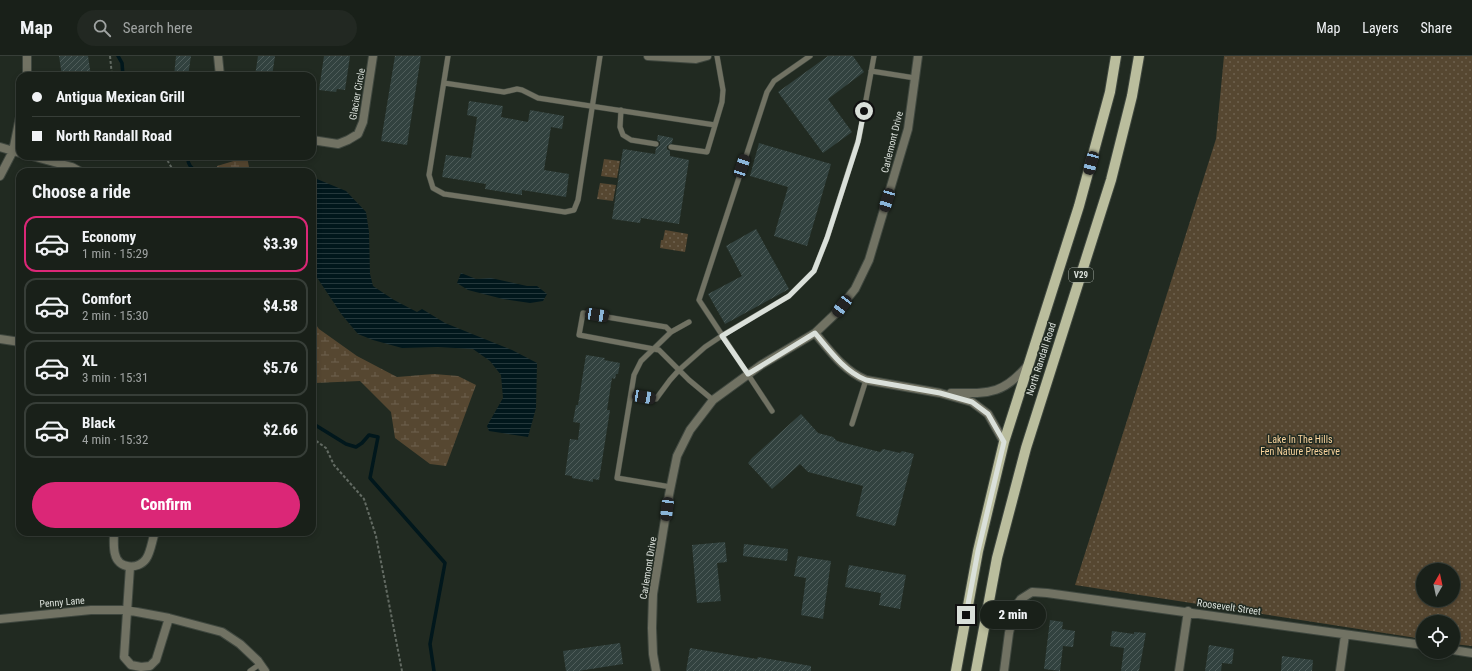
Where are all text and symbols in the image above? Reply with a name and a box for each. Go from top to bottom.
search box [77,10,357,46]
text: Map [20,16,53,39]
icon: search [91,17,113,39]
text: Search here [123,19,193,37]
text: Map [1316,20,1340,36]
text: Layers [1362,20,1399,36]
text: Share [1421,20,1452,36]
street label: Glacier Circle [347,67,367,121]
text: Antigua Mexican Grill [56,88,185,106]
route start [855,102,873,120]
street label: Carlemont Drive [879,110,905,174]
text: North Randall Road [56,127,172,145]
car [1082,150,1100,176]
car [733,153,751,179]
text: Choose a ride [32,181,131,202]
car [878,187,896,213]
icon: car [34,226,70,262]
text: Economy [82,228,136,246]
text: $3.39 [263,235,298,253]
text: 1 min · 15:29 [82,246,148,261]
road number: V29 [1069,268,1093,282]
icon: car [34,288,70,324]
text: Comfort [82,290,131,308]
car [830,293,854,319]
text: $4.58 [263,297,298,315]
car [584,307,610,323]
text: 2 min · 15:30 [82,308,148,323]
street label: North Randall Road [1024,321,1058,397]
icon: car [34,350,70,386]
text: XL [82,352,98,370]
text: $5.76 [263,359,298,377]
text: 3 min · 15:31 [82,370,148,385]
car [631,389,657,405]
icon: car [34,412,70,448]
text: Black [82,414,115,432]
text: $2.66 [263,421,298,439]
text: 4 min · 15:32 [82,432,148,447]
park label: Lake In The Hills Fen Nature Preserve [1260,434,1340,457]
button: Confirm [32,482,300,528]
car [660,496,674,522]
street label: Carlemont Drive [638,536,658,600]
north arrow [1416,563,1460,607]
map controls [1416,563,1460,659]
street label: Penny Lane [39,595,85,609]
street label: Roosevelt Street [1196,597,1262,617]
callout: 2 min [980,601,1046,629]
route end [957,606,975,624]
text: 2 min [999,607,1027,622]
button: locate [1416,615,1460,659]

